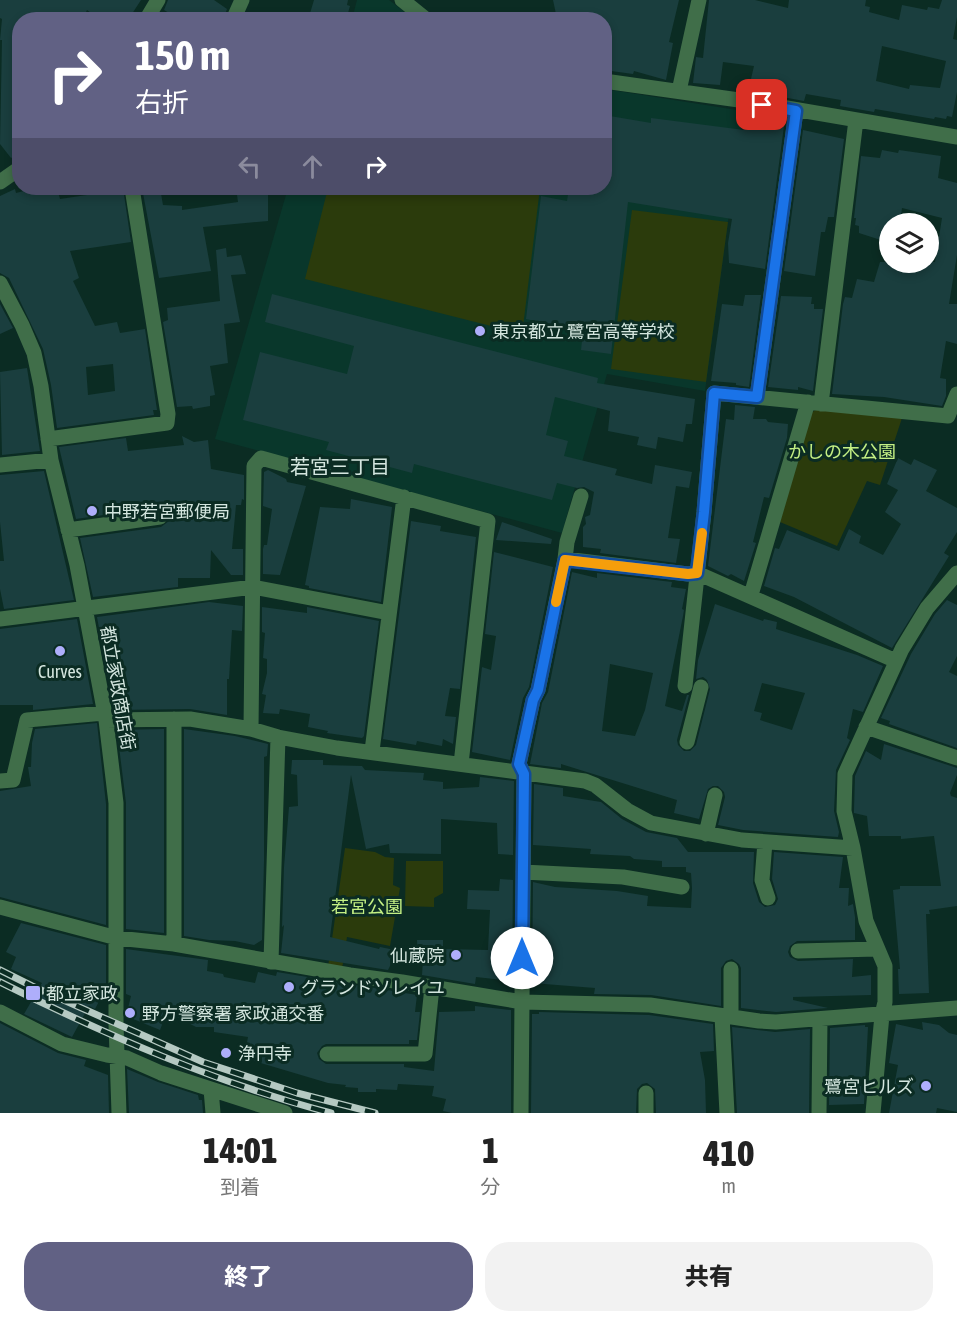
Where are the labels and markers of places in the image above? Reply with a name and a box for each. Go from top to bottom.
pin [736,79,787,130]
place label: 東京都立 鷺宮高等学校 [492,321,674,342]
marker: 東京都立 鷺宮高等学校 [473,324,487,338]
place label: 中野若宮郵便局 [104,501,230,522]
marker: 中野若宮郵便局 [85,504,99,518]
marker: Curves [53,644,67,658]
place label: Curves [38,661,82,682]
place label: 仙蔵院 [390,945,444,966]
marker: 仙蔵院 [449,948,463,962]
place label: グランドソレイユ [301,977,445,998]
marker: グランドソレイユ [282,980,296,994]
place label: 都立家政 [46,983,118,1004]
marker: 都立家政 [24,984,42,1002]
place label: 野方警察署 家政通交番 [142,1003,324,1024]
marker: 野方警察署 家政通交番 [123,1006,137,1020]
place label: 浄円寺 [238,1043,292,1064]
marker: 浄円寺 [219,1046,233,1060]
place label: 鷺宮ヒルズ [824,1076,914,1097]
marker: 鷺宮ヒルズ [919,1079,933,1093]

